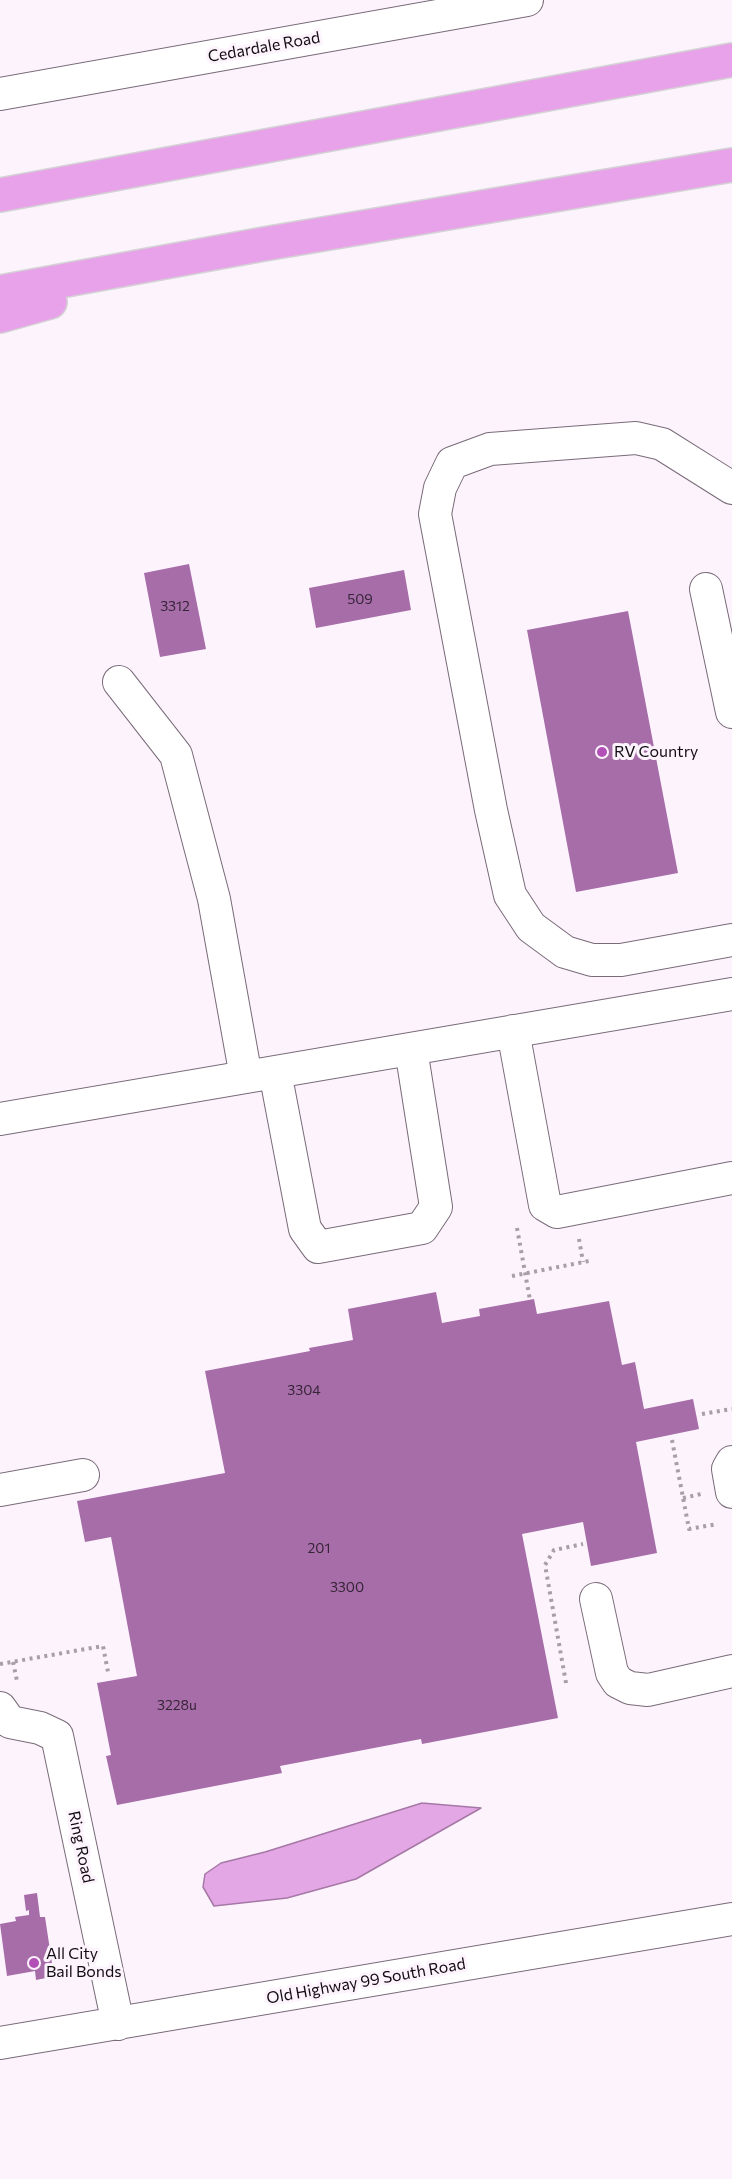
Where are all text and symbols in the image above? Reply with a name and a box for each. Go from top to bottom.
street label: Cedardale Road [206,28,322,66]
house number: 509 [347,591,373,607]
house number: 3312 [160,598,190,614]
place label: RV Country [614,742,698,762]
marker: RV Country [595,745,609,759]
house number: 3304 [287,1382,321,1398]
house number: 201 [308,1540,330,1556]
house number: 3300 [330,1579,364,1595]
house number: 3228u [157,1697,197,1713]
street label: Ring Road [64,1809,98,1885]
place label: All City Bail Bonds [46,1944,122,1982]
street label: Old Highway 99 South Road [265,1954,467,2008]
marker: All City Bail Bonds [27,1956,41,1970]

